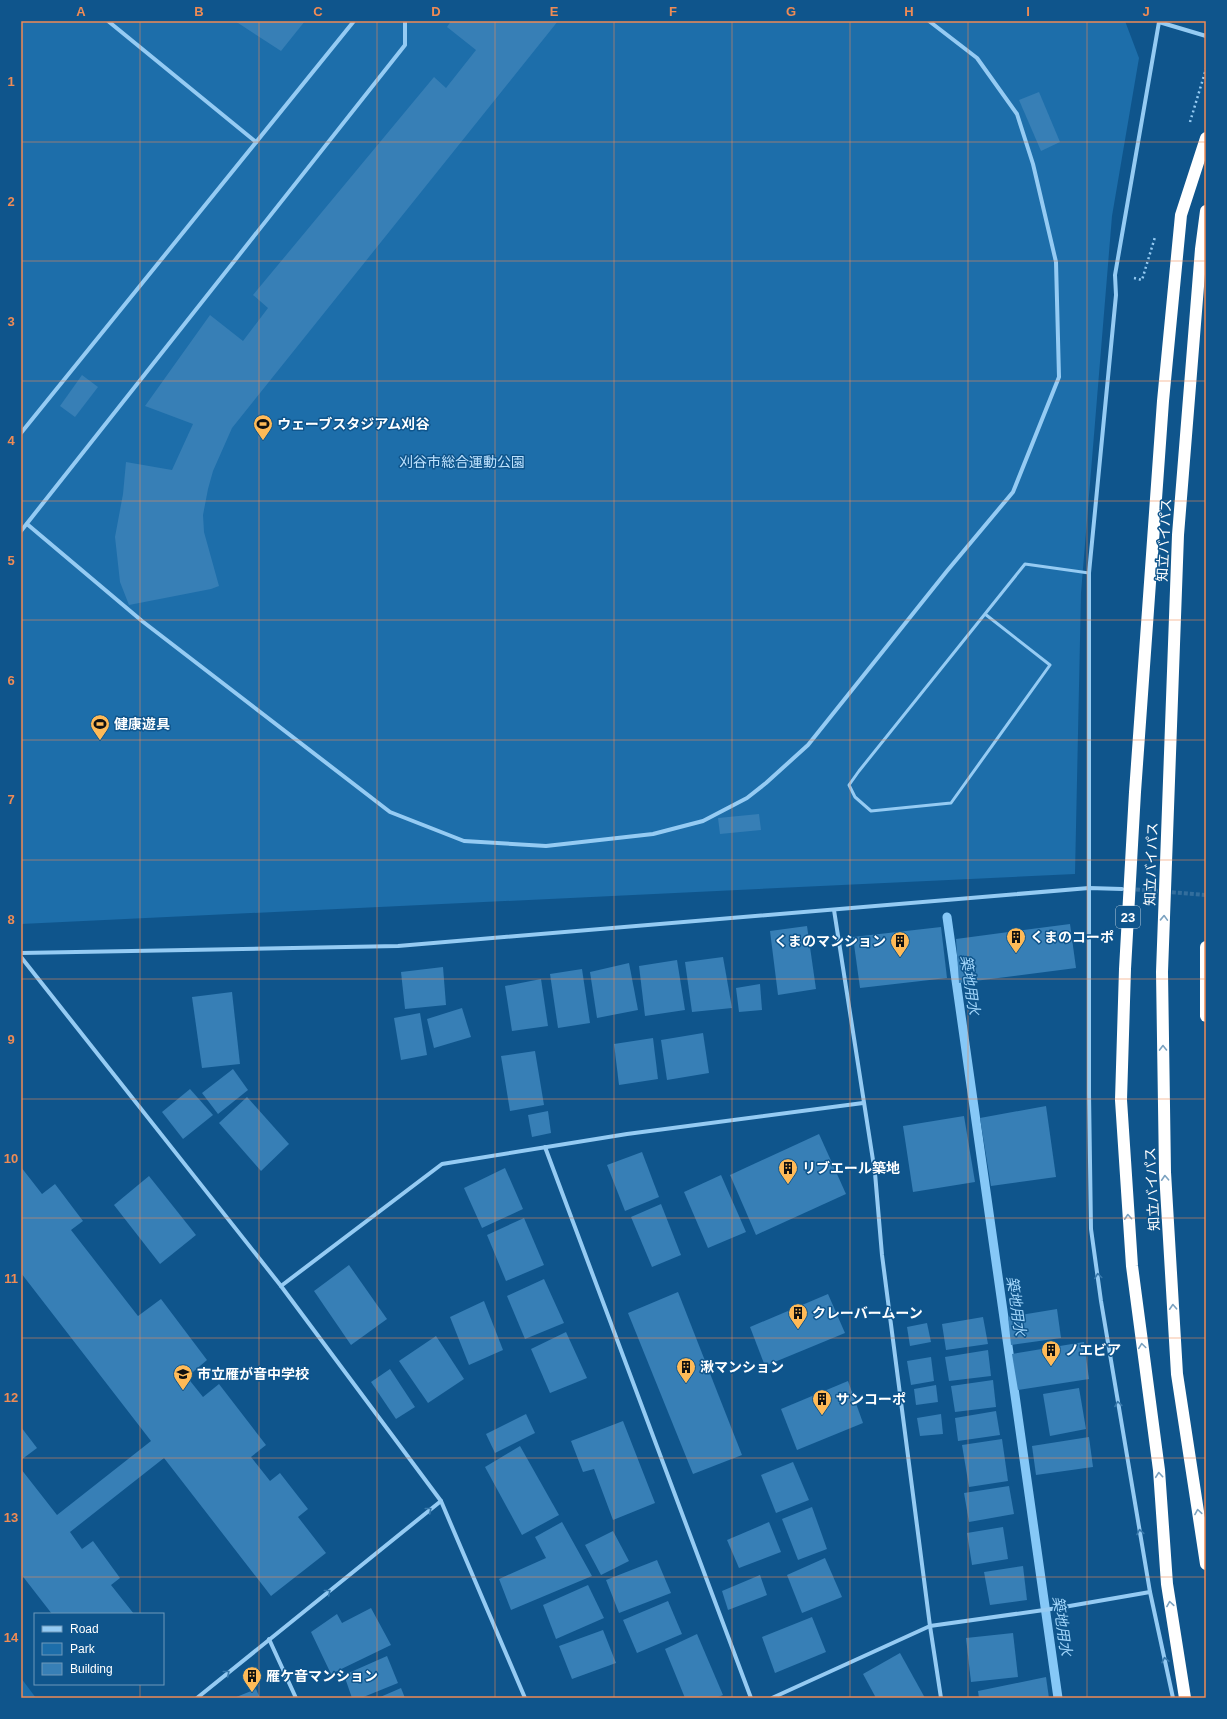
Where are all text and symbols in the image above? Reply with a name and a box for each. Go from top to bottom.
text: A [76,4,86,19]
text: B [194,4,204,19]
text: C [313,4,323,19]
text: D [431,4,441,19]
text: E [550,4,559,19]
text: F [669,4,677,19]
text: G [786,4,796,19]
text: H [904,4,914,19]
text: I [1026,4,1030,19]
text: J [1142,4,1150,19]
text: 1 [7,74,15,89]
text: 2 [7,194,15,209]
text: 3 [7,314,15,329]
sports icon: ウェーブスタジアム刈谷 [252,413,274,441]
place label: ウェーブスタジアム刈谷 [277,416,430,432]
text: 4 [7,433,15,448]
park label: 刈谷市総合運動公園 [399,454,525,470]
street label: 知立バイパス [1154,498,1174,582]
text: 5 [7,553,15,568]
text: 6 [7,673,15,688]
sports icon: 健康遊具 [89,713,111,741]
place label: 健康遊具 [114,716,170,732]
text: 7 [7,792,15,807]
street label: 知立バイパス [1142,822,1160,906]
road number: 23 [1116,906,1140,928]
text: 8 [7,912,15,927]
one-way arrow [1159,915,1168,921]
building icon: くまのコーポ [1005,926,1027,954]
place label: くまのコーポ [1030,929,1114,945]
building icon: くまのマンション [889,930,911,958]
place label: くまのマンション [774,933,886,949]
water label: 築地用水 [958,954,983,1018]
text: 9 [7,1032,15,1047]
one-way arrow [1159,1045,1167,1051]
street label: 知立バイパス [1142,1147,1162,1231]
text: 10 [4,1151,18,1166]
building icon: リブエール築地 [777,1157,799,1185]
place label: リブエール築地 [802,1160,900,1176]
one-way arrow [1161,1175,1170,1181]
one-way arrow [1124,1214,1133,1220]
text: 11 [4,1271,18,1286]
one-way arrow [1094,1273,1103,1279]
water label: 築地用水 [1004,1275,1029,1339]
building icon: クレーバームーン [787,1302,809,1330]
one-way arrow [1169,1304,1177,1310]
place label: クレーバームーン [812,1305,923,1321]
building icon: ノエビア [1040,1339,1062,1367]
place label: ノエビア [1065,1342,1121,1358]
one-way arrow [1138,1343,1147,1349]
building icon: 湫マンション [675,1356,697,1384]
place label: 湫マンション [700,1359,784,1375]
school or university icon: 市立雁が音中学校 [172,1363,194,1391]
place label: 市立雁が音中学校 [197,1366,309,1382]
building icon: サンコーポ [811,1388,833,1416]
text: 12 [4,1390,18,1405]
place label: サンコーポ [836,1391,906,1407]
one-way arrow [1114,1401,1123,1407]
one-way arrow [1155,1472,1164,1478]
one-way arrow [425,1508,432,1515]
one-way arrow [1194,1508,1203,1515]
text: 13 [4,1510,18,1525]
one-way arrow [1136,1529,1144,1536]
one-way arrow [324,1589,331,1596]
water label: 築地用水 [1050,1595,1075,1659]
one-way arrow [1167,1601,1175,1607]
legend [34,1613,164,1685]
text: Road [70,1622,99,1636]
text: 14 [4,1630,19,1645]
text: Park [70,1642,96,1656]
one-way arrow [1161,1657,1169,1663]
text: Building [70,1662,113,1676]
building icon: 雁ケ音マンション [241,1665,263,1693]
place label: 雁ケ音マンション [266,1668,378,1684]
one-way arrow [223,1671,230,1678]

